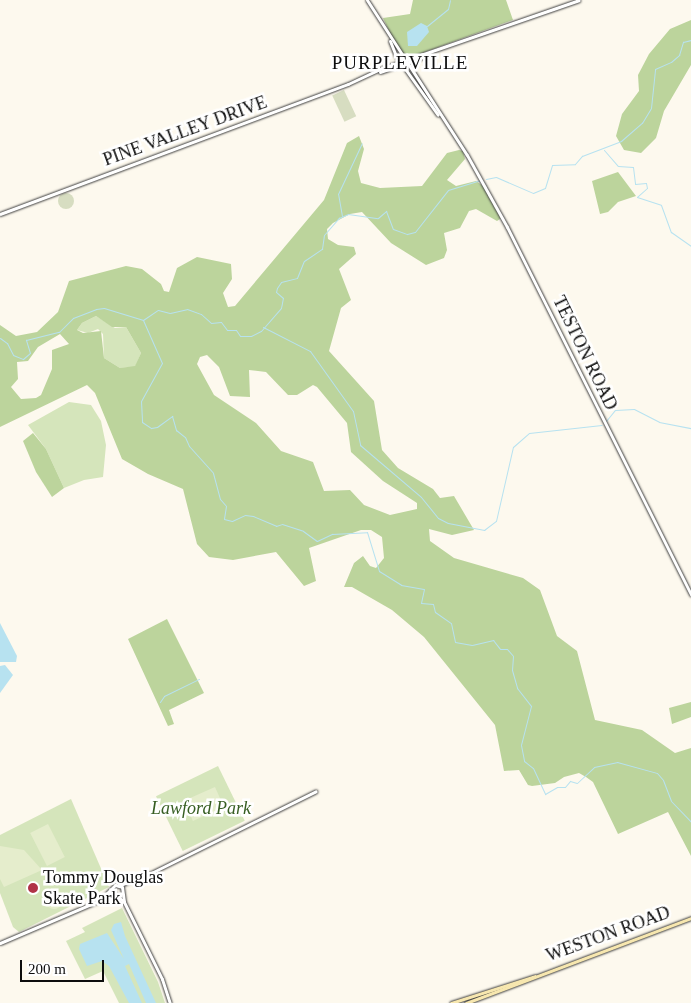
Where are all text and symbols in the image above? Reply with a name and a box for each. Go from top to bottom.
district label: PURPLEVILLE [330,52,470,74]
street label: PINE VALLEY DRIVE [100,91,270,171]
street label: TESTON ROAD [548,292,622,414]
park label: Lawford Park [151,797,251,819]
place label: Tommy Douglas Skate Park [43,867,163,910]
marker: Tommy Douglas Skate Park [27,882,39,894]
street label: WESTON ROAD [543,902,673,966]
scale bar [22,950,106,982]
text: 200 m [28,961,66,977]

